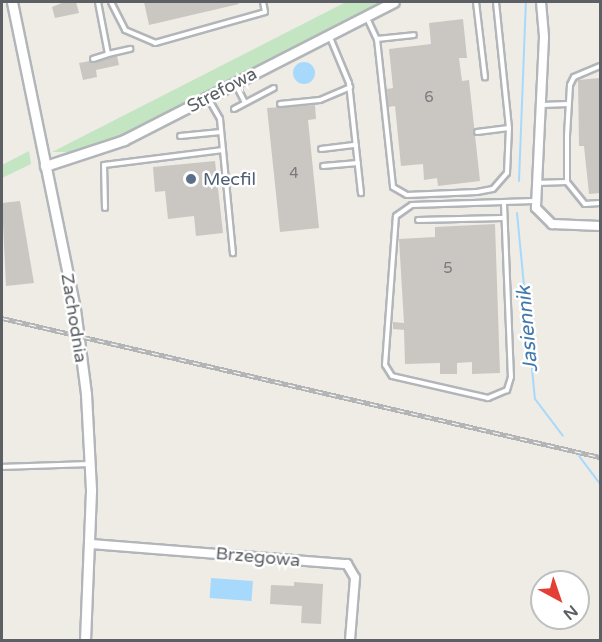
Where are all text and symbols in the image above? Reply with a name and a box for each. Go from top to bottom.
street label: Strefowa [183,63,261,117]
house number: 6 [424,89,434,107]
house number: 4 [289,165,299,183]
place label: Mecfil [203,168,256,190]
marker: Mecfil [184,172,198,186]
house number: 5 [443,260,453,278]
street label: Zachodnia [56,272,92,364]
water label: Jasiennik [512,285,544,373]
street label: Brzegowa [215,543,301,571]
north arrow [530,570,590,630]
text: N [559,600,582,624]

